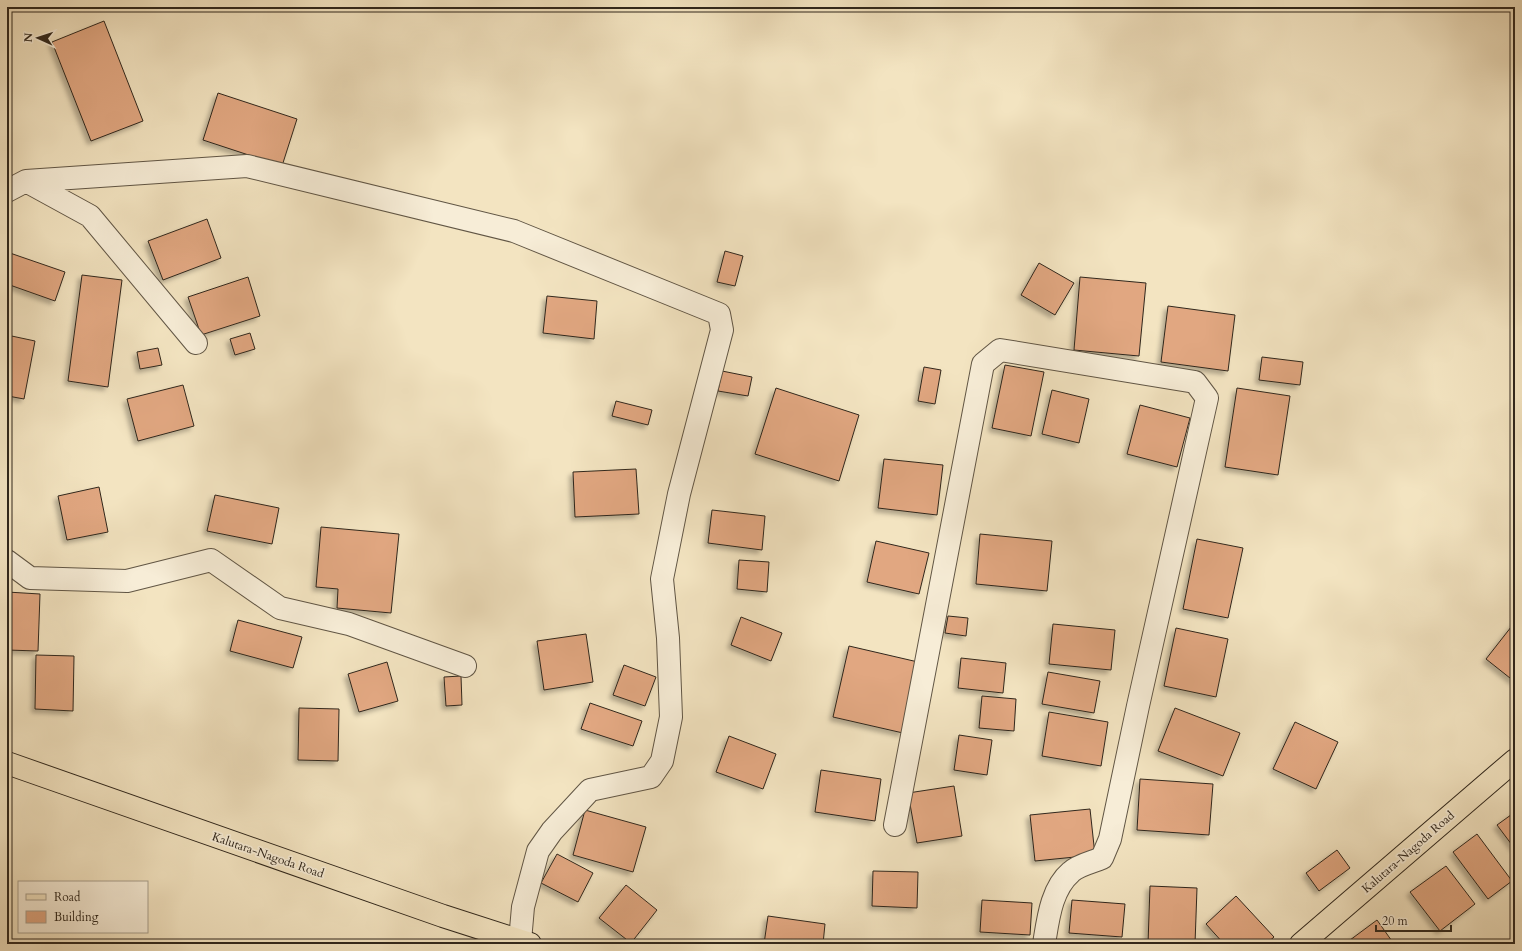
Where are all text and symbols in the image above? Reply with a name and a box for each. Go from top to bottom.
north arrow [18,18,58,58]
text: N [21,32,36,43]
street label: Kalutara-Nagoda Road [1358,807,1458,897]
street label: Kalutara-Nagoda Road [210,828,327,882]
legend [18,881,148,933]
text: Road [54,889,81,905]
scale bar [1376,907,1451,933]
text: Building [54,909,99,925]
text: 20 m [1382,913,1409,929]

